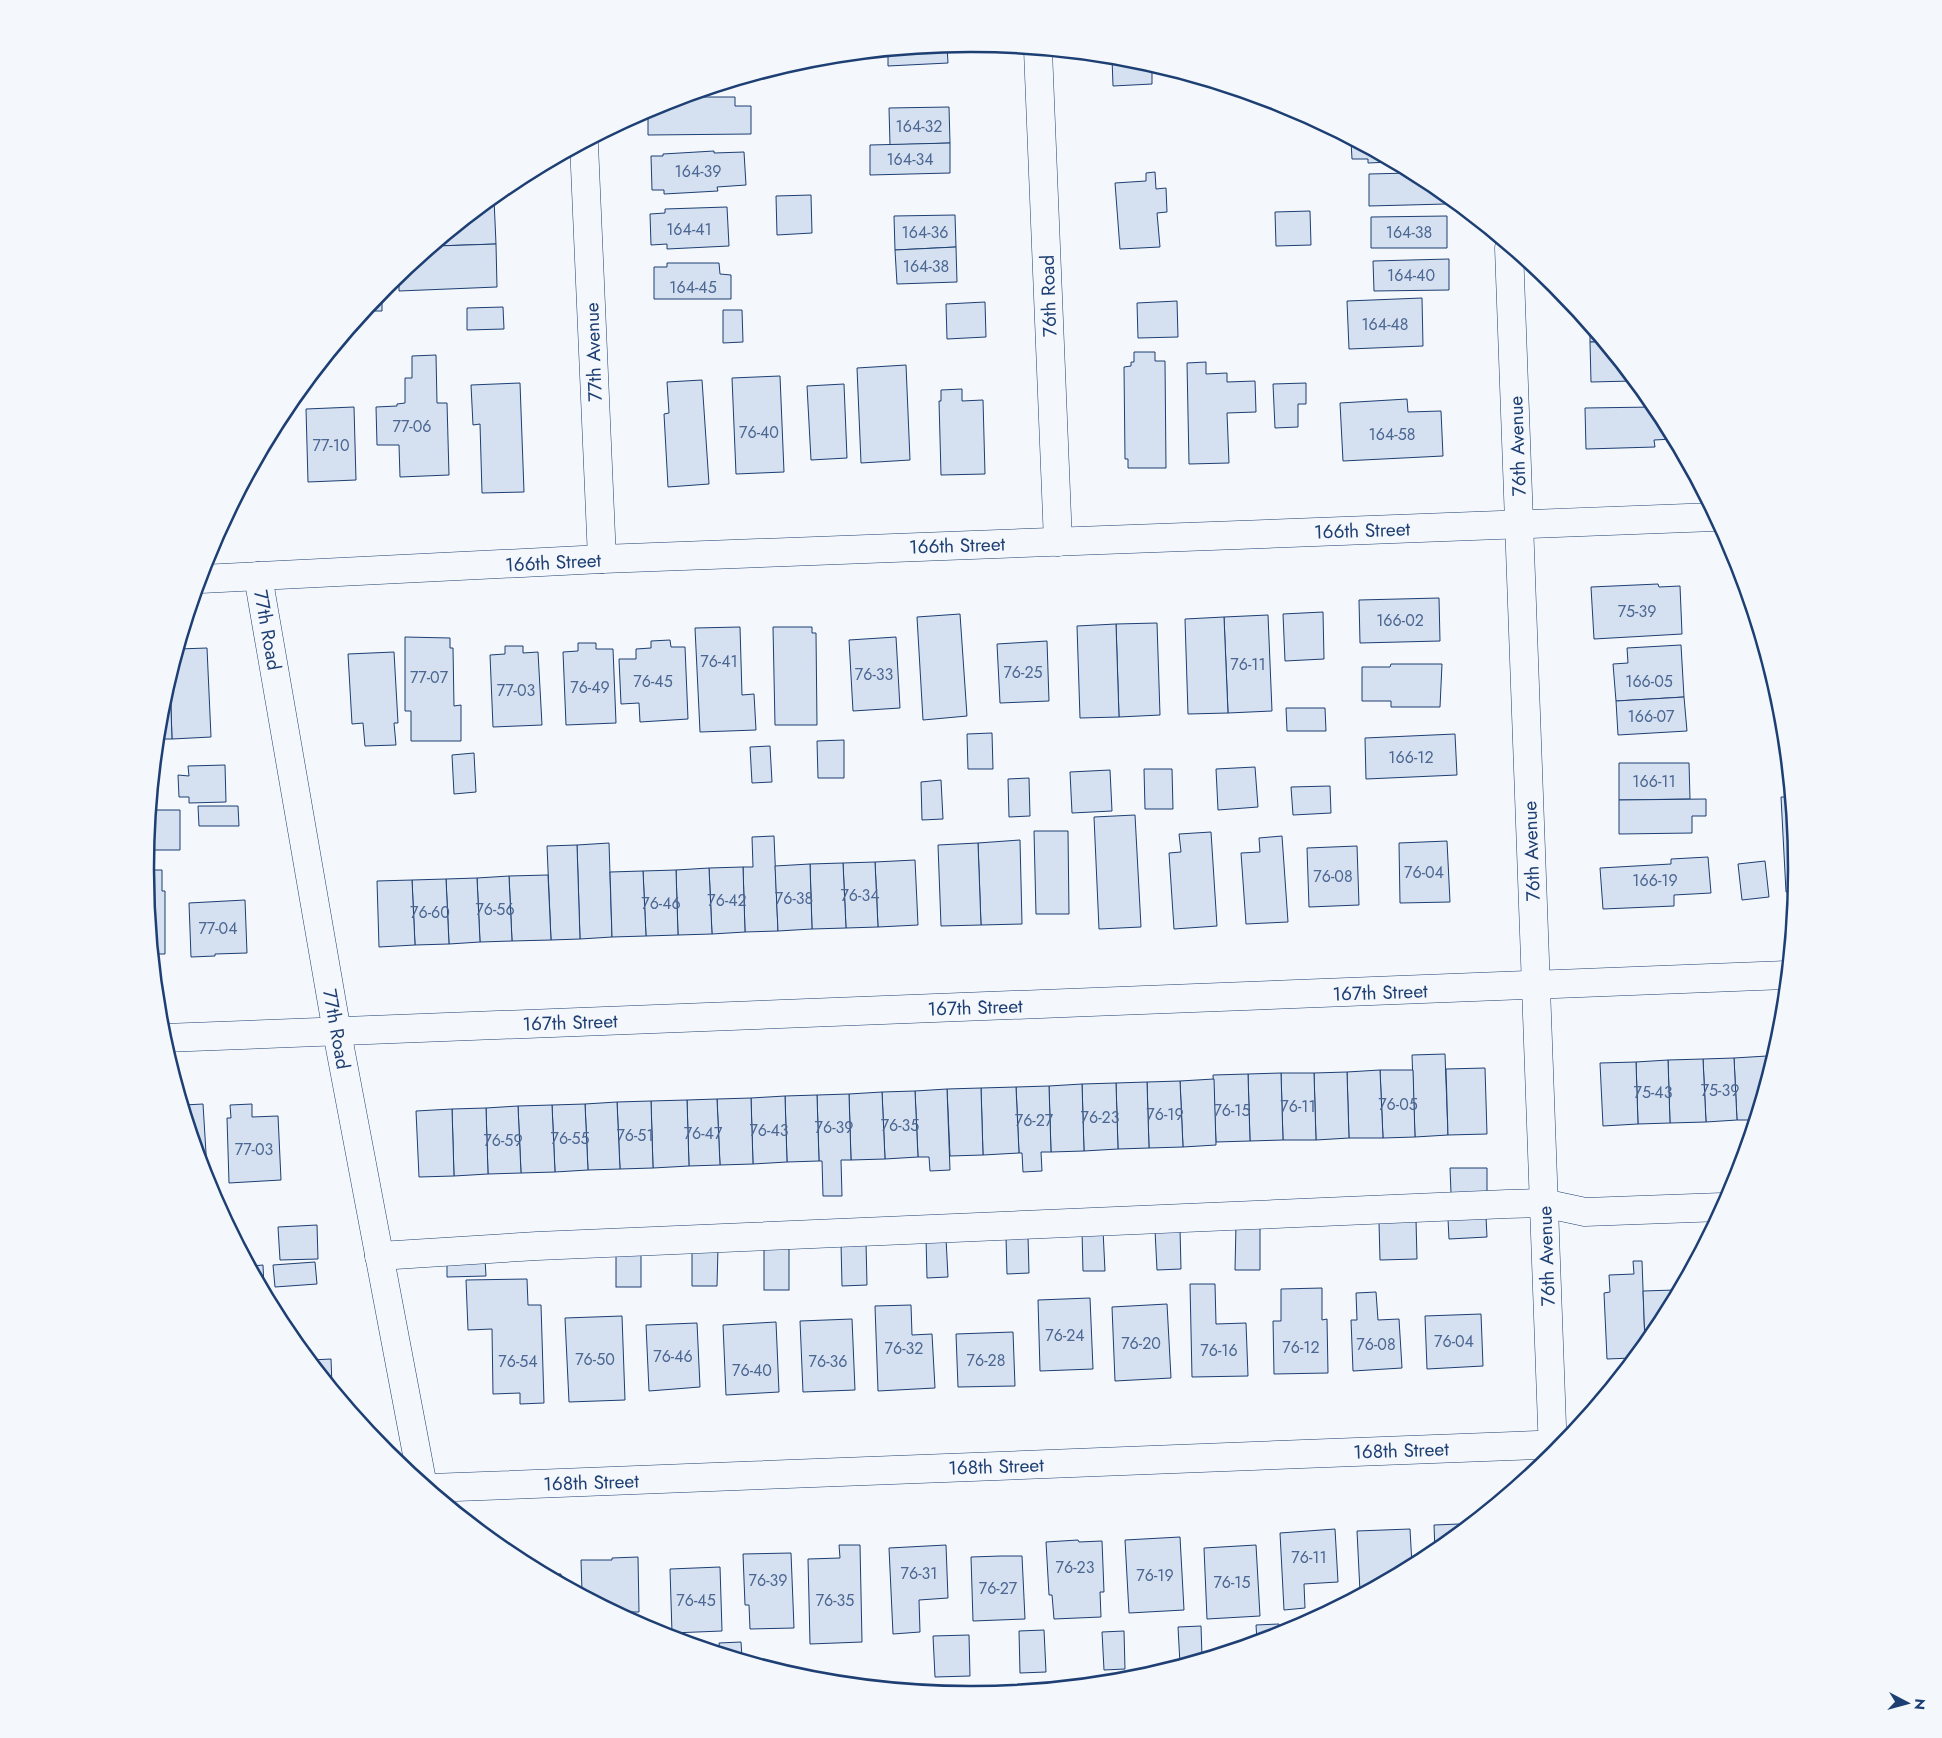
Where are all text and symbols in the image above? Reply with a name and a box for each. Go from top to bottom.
house number: 164-32 [896,115,942,138]
house number: 164-34 [886,148,934,171]
house number: 164-39 [674,160,722,183]
house number: 164-41 [666,218,712,241]
house number: 164-36 [901,221,949,244]
house number: 164-38 [1386,221,1432,244]
street label: 76th Road [1034,254,1063,337]
house number: 164-38 [903,255,949,278]
house number: 164-40 [1387,264,1435,287]
house number: 164-45 [669,276,717,299]
street label: 77th Avenue [578,302,609,402]
house number: 164-48 [1361,313,1409,336]
street label: 76th Avenue [1502,395,1533,497]
house number: 77-06 [393,415,431,438]
house number: 76-40 [739,421,779,444]
house number: 164-58 [1369,423,1415,446]
house number: 77-10 [313,434,349,457]
street label: 166th Street [1314,515,1411,546]
street label: 166th Street [909,530,1006,561]
street label: 166th Street [504,546,602,578]
street label: 77th Road [247,588,288,672]
house number: 75-39 [1618,600,1656,623]
house number: 166-02 [1376,609,1424,632]
house number: 76-41 [700,650,738,673]
house number: 76-11 [1230,653,1266,676]
house number: 76-25 [1003,661,1043,684]
house number: 76-33 [855,663,893,686]
house number: 77-07 [410,666,449,689]
house number: 76-45 [633,670,673,693]
house number: 166-05 [1625,670,1673,693]
house number: 76-49 [570,676,610,699]
house number: 77-03 [497,679,536,702]
house number: 166-07 [1628,705,1675,728]
house number: 166-12 [1388,746,1434,769]
house number: 166-11 [1632,770,1676,793]
street label: 76th Avenue [1516,800,1547,902]
house number: 76-04 [1404,861,1444,884]
house number: 76-08 [1313,865,1353,888]
house number: 166-19 [1632,869,1678,892]
house number: 76-34 [840,884,880,907]
house number: 76-38 [775,887,813,910]
house number: 76-42 [707,889,747,912]
house number: 76-46 [641,892,681,915]
house number: 76-56 [475,898,515,921]
house number: 76-60 [410,901,450,924]
house number: 77-04 [198,917,238,940]
street label: 167th Street [1332,977,1428,1008]
street label: 77th Road [316,987,357,1071]
street label: 167th Street [927,992,1023,1023]
street label: 167th Street [522,1007,618,1038]
house number: 75-39 [1701,1079,1739,1102]
house number: 75-43 [1634,1081,1673,1104]
house number: 76-05 [1378,1093,1418,1116]
house number: 76-11 [1280,1095,1316,1118]
house number: 76-15 [1213,1099,1251,1122]
house number: 76-19 [1146,1103,1184,1126]
house number: 76-23 [1081,1106,1120,1129]
house number: 76-27 [1015,1109,1054,1132]
house number: 76-35 [881,1114,919,1137]
house number: 76-39 [815,1116,853,1139]
house number: 76-43 [749,1119,789,1142]
house number: 76-47 [684,1122,723,1145]
house number: 76-51 [616,1124,654,1147]
house number: 76-55 [550,1127,590,1150]
house number: 76-59 [483,1129,523,1152]
house number: 77-03 [235,1138,274,1161]
street label: 76th Avenue [1531,1205,1562,1307]
house number: 76-24 [1045,1324,1085,1347]
house number: 76-04 [1434,1330,1474,1353]
house number: 76-20 [1121,1332,1161,1355]
house number: 76-08 [1356,1333,1396,1356]
house number: 76-12 [1282,1336,1320,1359]
house number: 76-32 [885,1337,923,1360]
house number: 76-16 [1200,1339,1238,1362]
house number: 76-46 [653,1345,693,1368]
house number: 76-50 [575,1348,615,1371]
house number: 76-28 [967,1349,1005,1372]
house number: 76-54 [498,1350,538,1373]
house number: 76-36 [809,1350,847,1373]
house number: 76-40 [732,1359,772,1382]
street label: 168th Street [1353,1435,1450,1466]
street label: 168th Street [948,1451,1045,1482]
street label: 168th Street [543,1467,640,1498]
house number: 76-11 [1291,1546,1327,1569]
house number: 76-23 [1056,1556,1095,1579]
house number: 76-31 [901,1562,937,1585]
house number: 76-19 [1136,1564,1174,1587]
house number: 76-39 [749,1569,787,1592]
house number: 76-15 [1213,1571,1251,1594]
house number: 76-27 [979,1577,1018,1600]
house number: 76-45 [676,1589,716,1612]
house number: 76-35 [816,1589,854,1612]
north arrow [1882,1678,1932,1728]
text: N [1909,1698,1930,1711]

